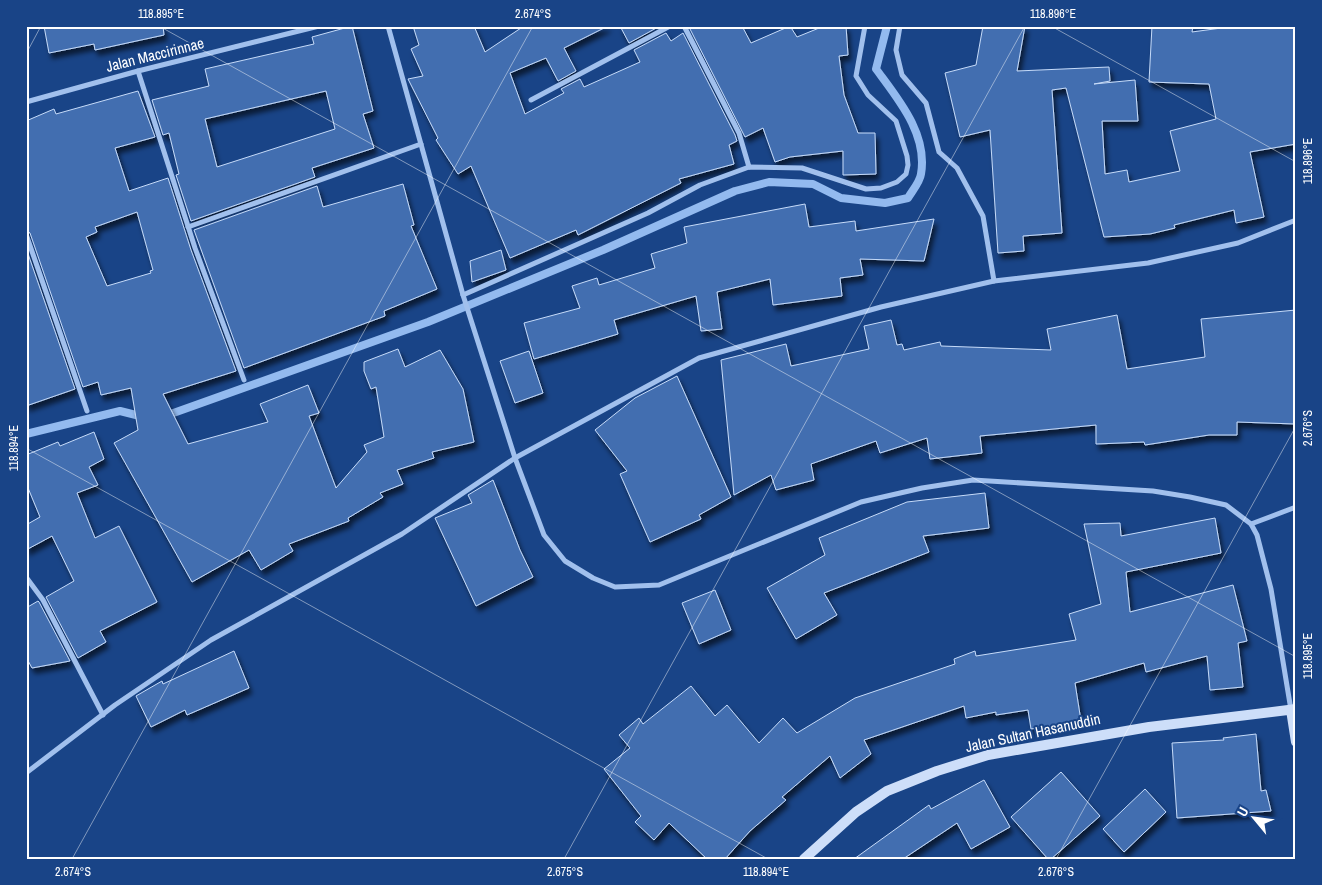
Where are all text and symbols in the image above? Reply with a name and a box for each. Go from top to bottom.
text: 118.895°E [138,6,184,22]
text: 2.674°S [515,6,551,22]
text: 118.896°E [1030,6,1076,22]
street label: Jalan Maccirinnae [104,32,206,77]
text: 118.896°E [1300,138,1316,184]
text: 2.676°S [1300,410,1316,446]
text: 118.894°E [6,425,22,471]
text: 118.895°E [1300,633,1316,679]
street label: Jalan Sultan Hasanuddin [963,708,1102,757]
north arrow [1230,792,1280,842]
text: U [1233,804,1253,820]
text: 2.674°S [55,864,91,880]
text: 2.675°S [547,864,583,880]
text: 118.894°E [743,864,789,880]
text: 2.676°S [1038,864,1074,880]

